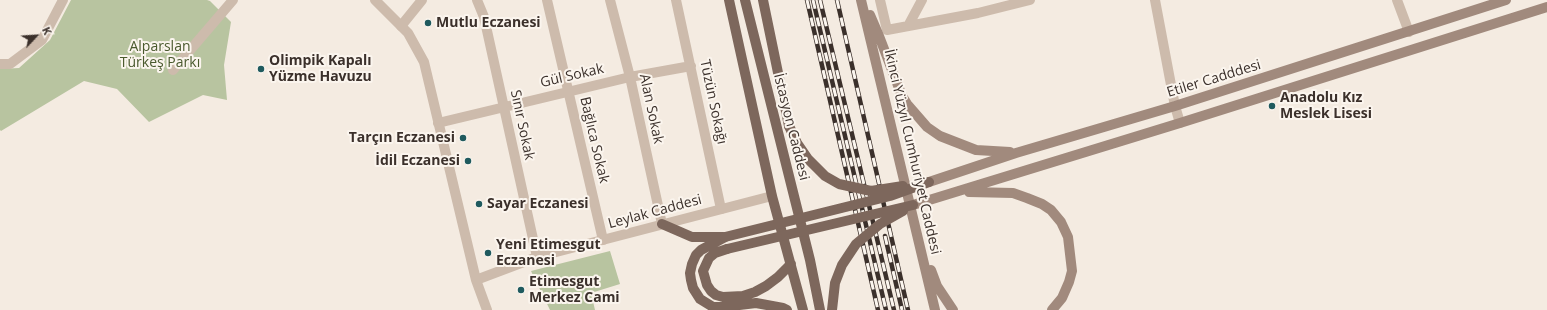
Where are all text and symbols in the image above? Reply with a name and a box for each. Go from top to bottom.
place label: Mutlu Eczanesi [436,15,541,31]
north arrow [16,16,56,56]
marker: Mutlu Eczanesi [423,18,433,28]
text: K [39,24,56,37]
park label: Alparslan Türkeş Parkı [120,39,200,72]
street label: İkinci Yüzyıl Cumhuriyet Caddesi [880,48,944,256]
place label: Olimpik Kapalı Yüzme Havuzu [269,53,372,86]
street label: Etiler Cadddesi [1165,57,1263,101]
street label: Tüzün Sokağı [696,58,730,146]
street label: Gül Sokak [539,61,605,91]
marker: Olimpik Kapalı Yüzme Havuzu [256,64,266,74]
street label: İstasyon Caddesi [770,72,812,182]
street label: Alan Sokak [635,73,667,145]
street label: Sınır Sokak [506,88,538,162]
place label: Anadolu Kız Meslek Lisesi [1280,90,1372,122]
street label: Bağlıca Sokak [576,95,612,185]
marker: Anadolu Kız Meslek Lisesi [1267,101,1277,111]
place label: Tarçın Eczanesi [349,130,455,146]
marker: Tarçın Eczanesi [458,133,468,143]
place label: İdil Eczanesi [375,153,460,169]
marker: İdil Eczanesi [463,156,473,166]
street label: Leylak Caddesi [606,191,704,233]
place label: Sayar Eczanesi [487,196,589,212]
marker: Sayar Eczanesi [474,199,484,209]
place label: Yeni Etimesgut Eczanesi [496,237,600,270]
marker: Yeni Etimesgut Eczanesi [483,248,493,258]
place label: Etimesgut Merkez Cami [529,274,620,306]
marker: Etimesgut Merkez Cami [516,285,526,295]

